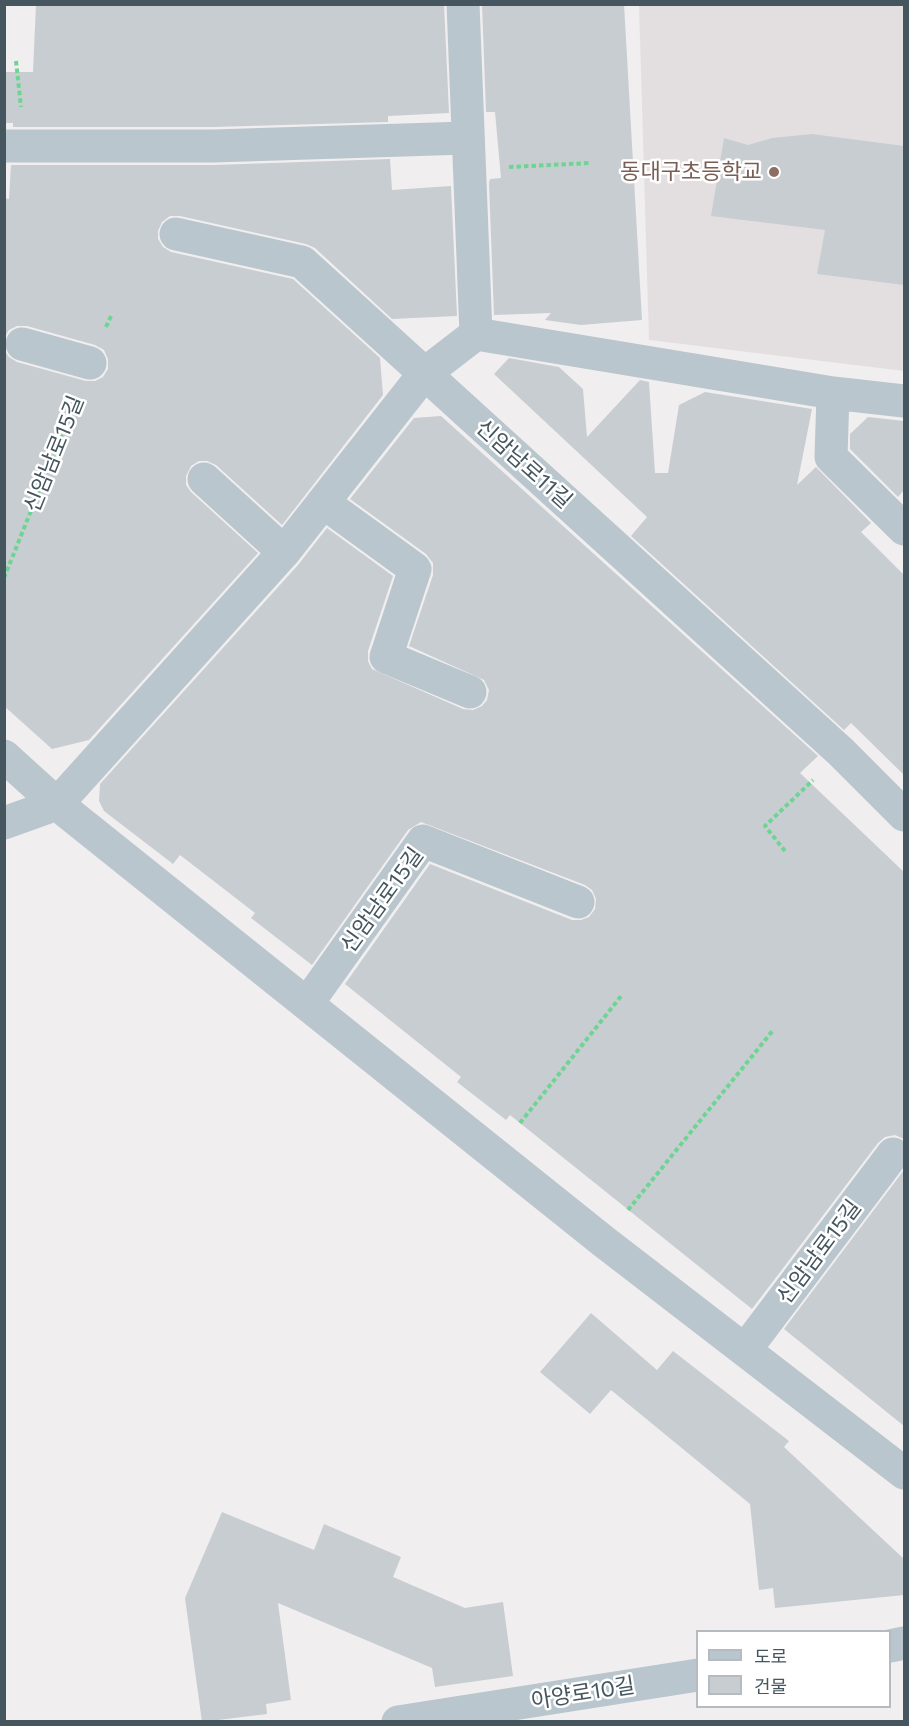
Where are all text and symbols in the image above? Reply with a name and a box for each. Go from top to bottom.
place label: 동대구초등학교 [620,159,762,185]
marker: 동대구초등학교 [767,165,781,179]
street label: 신암남로15길 [19,392,89,516]
street label: 신암남로11길 [471,414,577,514]
street label: 신암남로15길 [335,842,429,958]
street label: 신암남로15길 [771,1195,867,1309]
legend [696,1630,891,1708]
text: 도로 [754,1645,787,1667]
street label: 아양로10길 [529,1672,637,1714]
text: 건물 [754,1675,787,1697]

